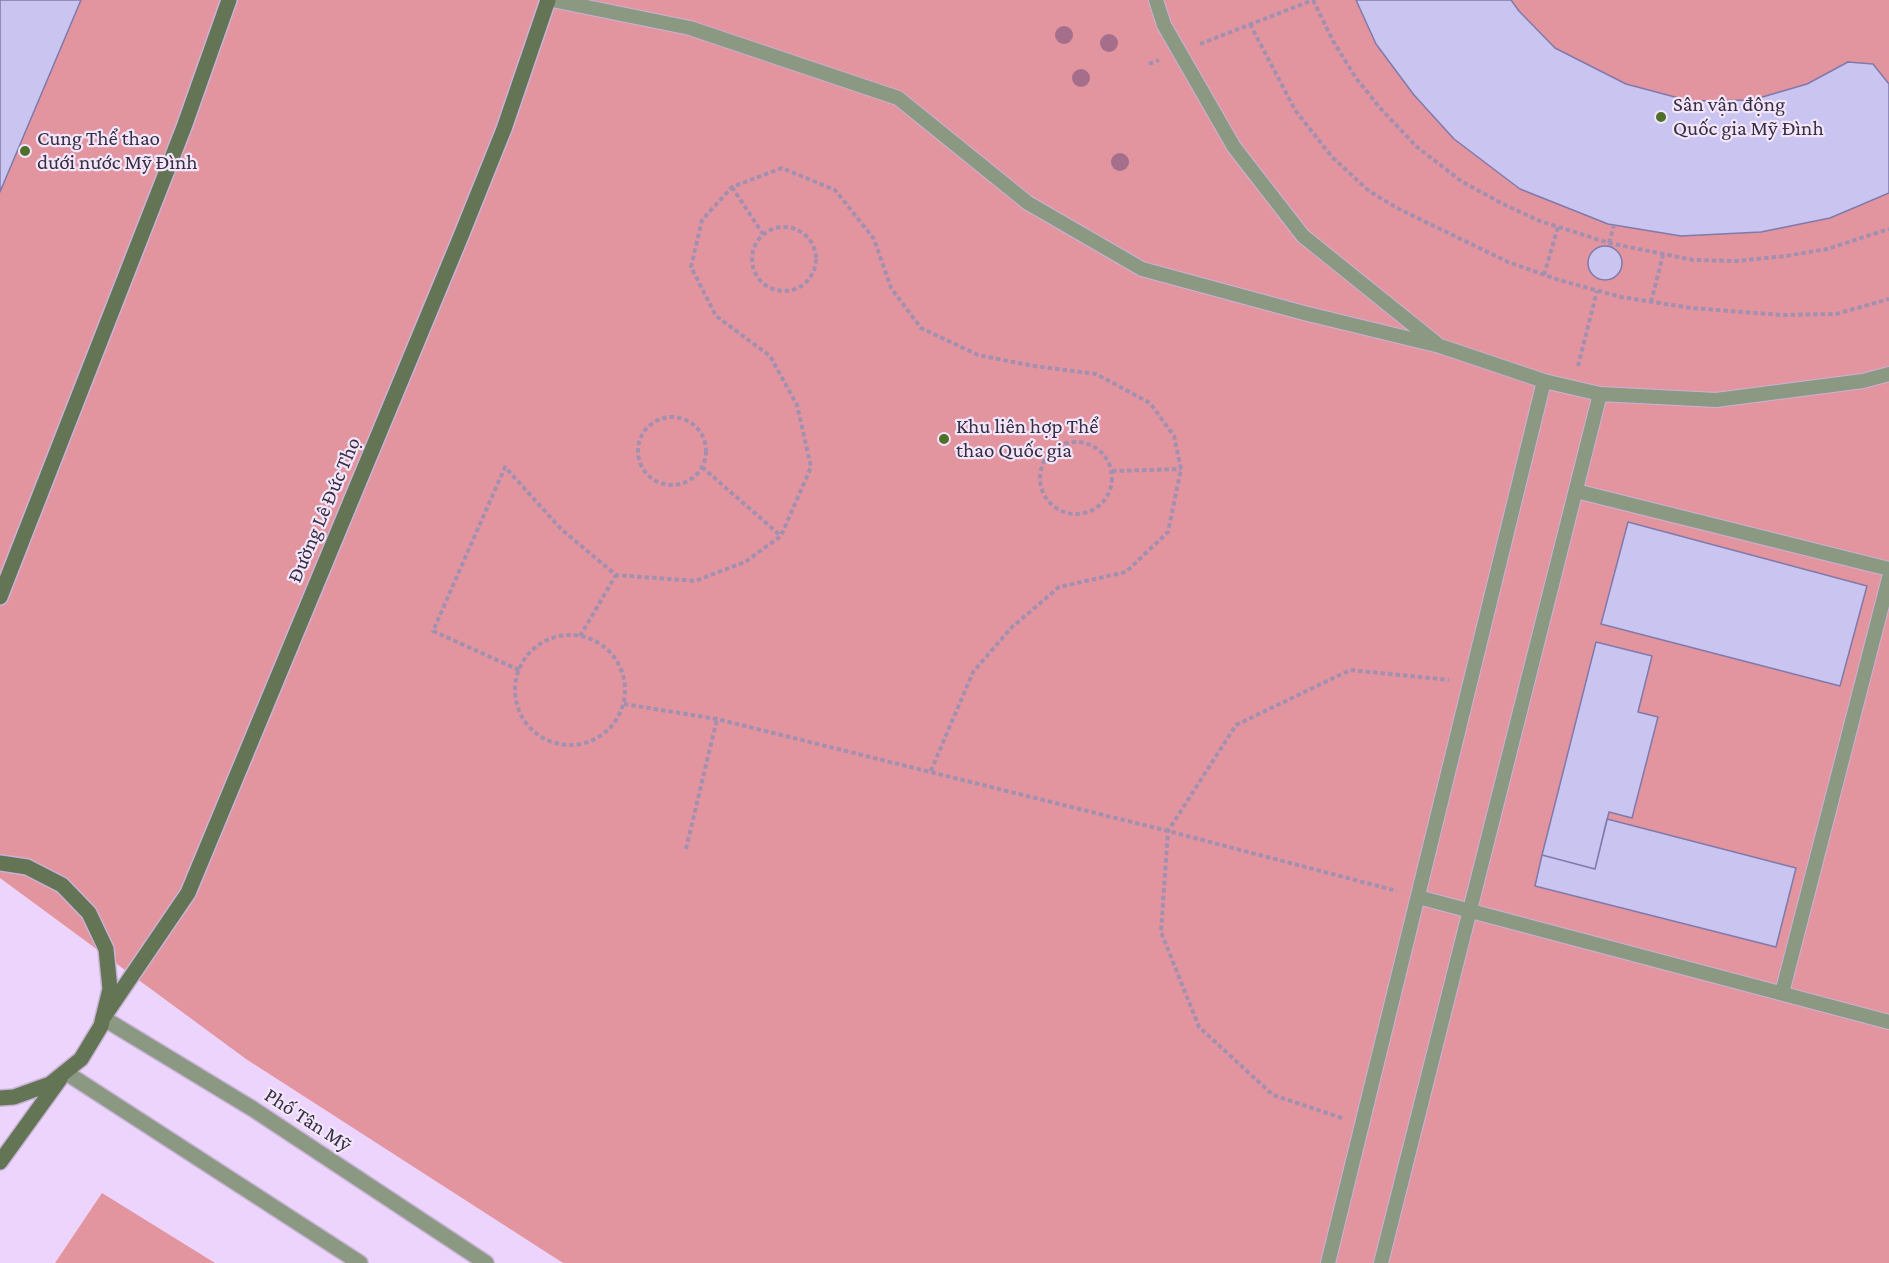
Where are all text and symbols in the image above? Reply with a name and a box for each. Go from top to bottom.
place label: Sân vận động Quốc gia Mỹ Đình [1673,92,1824,142]
marker: Sân vận động Quốc gia Mỹ Đình [1654,110,1668,124]
place label: Cung Thể thao dưới nước Mỹ Đình [37,126,198,176]
marker: Cung Thể thao dưới nước Mỹ Đình [18,144,32,158]
place label: Khu liên hợp Thể thao Quốc gia [956,414,1098,464]
marker: Khu liên hợp Thể thao Quốc gia [937,432,951,446]
street label: Đường Lê Đức Thọ [282,434,366,586]
street label: Phố Tân Mỹ [260,1082,356,1158]

